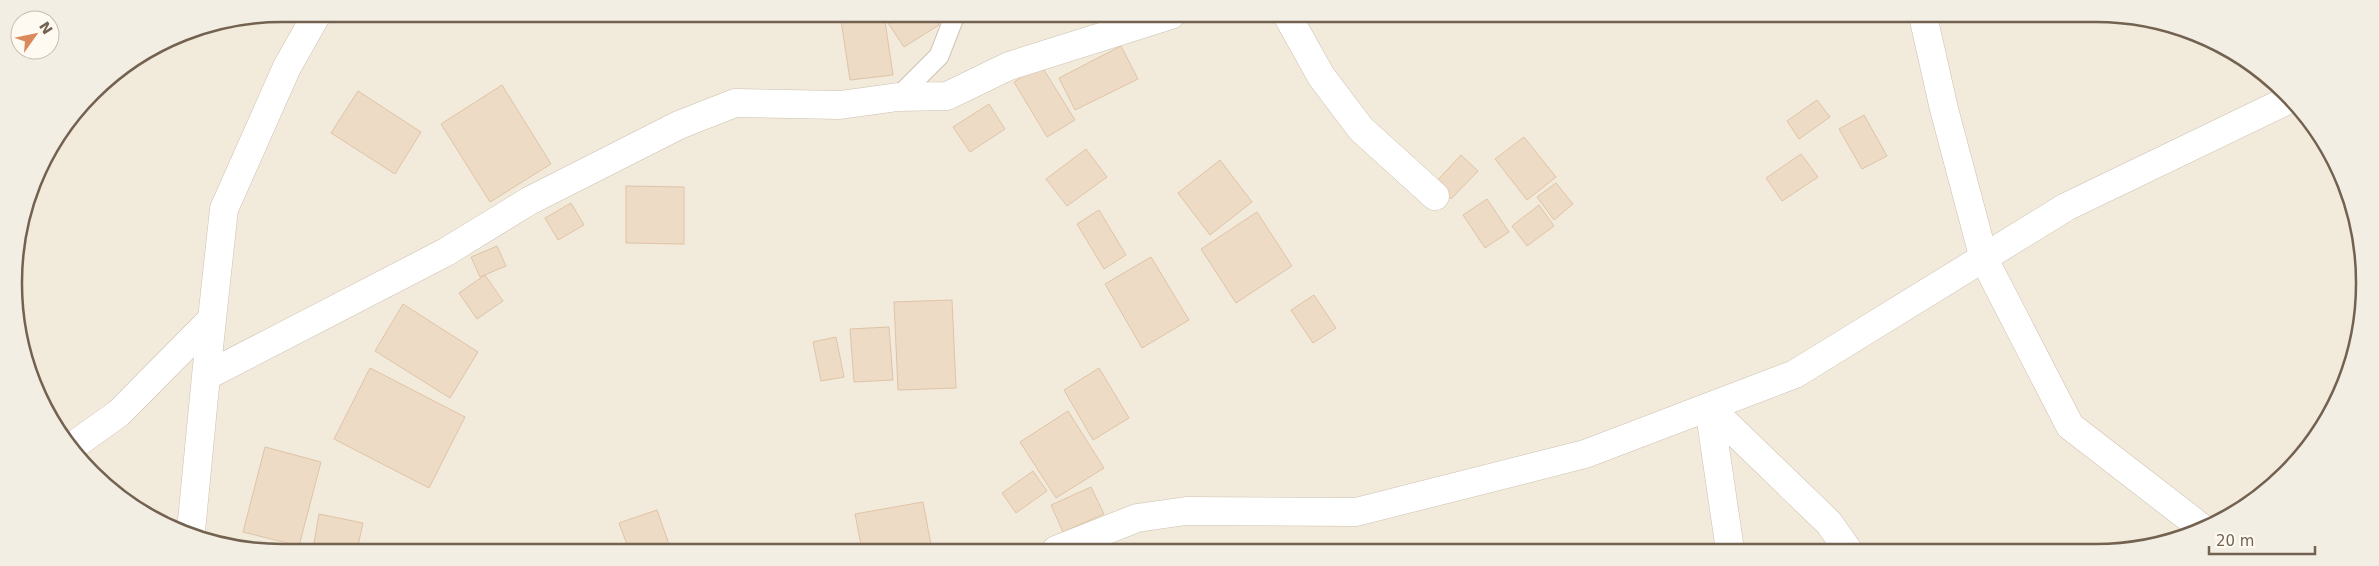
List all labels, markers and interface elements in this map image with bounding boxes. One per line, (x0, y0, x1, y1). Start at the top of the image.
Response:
north arrow (10, 10, 60, 60)
text: N (36, 19, 56, 37)
scale bar (2209, 524, 2315, 556)
text: 20 m (2216, 532, 2254, 550)

